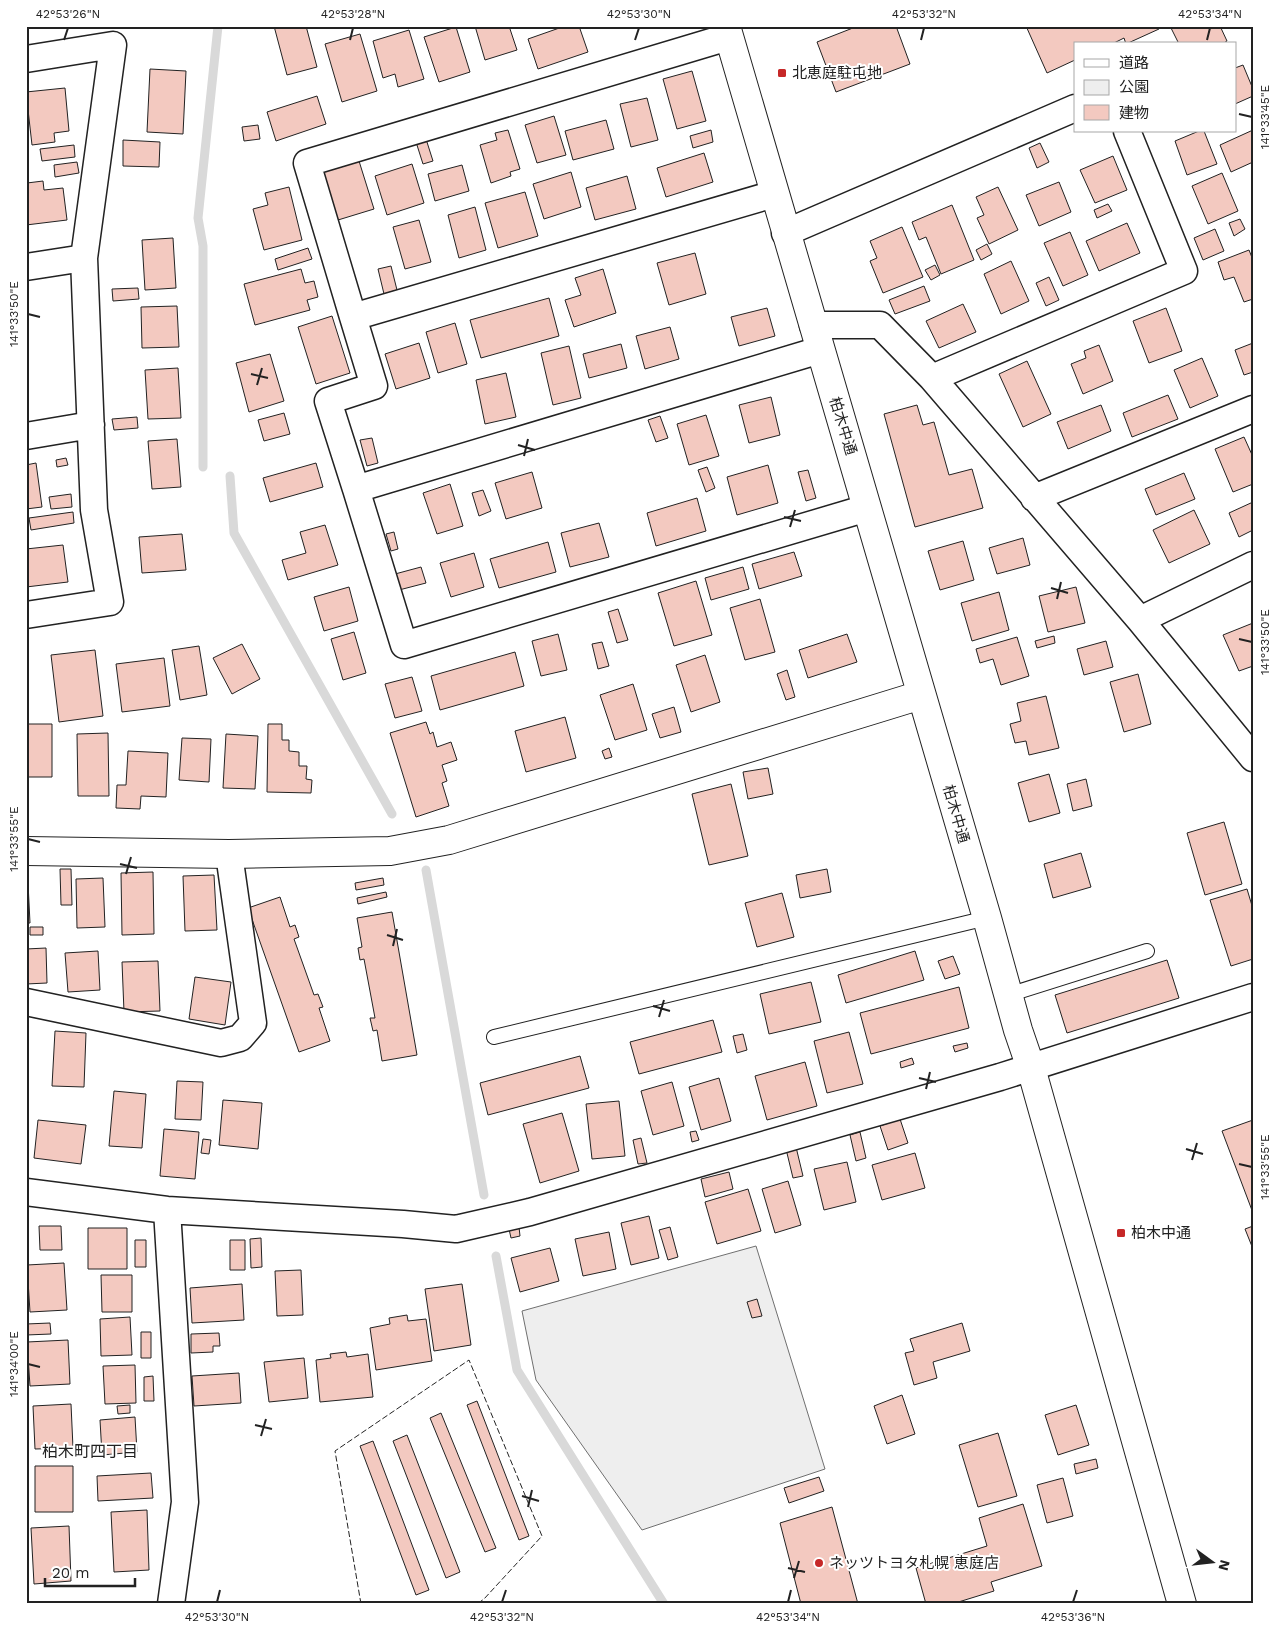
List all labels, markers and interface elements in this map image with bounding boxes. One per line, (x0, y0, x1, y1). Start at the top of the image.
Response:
text: 42°53'26"N (36, 7, 100, 21)
text: 42°53'28"N (321, 7, 385, 21)
text: 42°53'30"N (607, 7, 671, 21)
text: 42°53'32"N (892, 7, 956, 21)
text: 42°53'34"N (1178, 7, 1242, 21)
legend (1074, 42, 1236, 132)
text: 道路 (1119, 54, 1149, 72)
place label: 北恵庭駐屯地 (792, 64, 882, 82)
marker: 北恵庭駐屯地 (776, 67, 788, 79)
text: 公園 (1119, 78, 1149, 96)
text: 141°33'45"E (1258, 84, 1272, 149)
text: 建物 (1119, 104, 1149, 122)
text: 141°33'50"E (7, 281, 21, 347)
street label: 柏木中通 (826, 395, 860, 457)
text: 141°33'50"E (1258, 609, 1272, 675)
street label: 柏木中通 (939, 783, 973, 845)
text: 141°33'55"E (7, 806, 21, 872)
text: 141°33'55"E (1258, 1134, 1272, 1200)
place label: 柏木中通 (1131, 1224, 1191, 1242)
marker: 柏木中通 (1115, 1227, 1127, 1239)
text: 141°34'00"E (7, 1331, 21, 1397)
district label: 柏木町四丁目 (42, 1442, 138, 1461)
north arrow (1186, 1538, 1236, 1588)
place label: ネッツトヨタ札幌 恵庭店 (829, 1554, 999, 1572)
scale bar (45, 1555, 135, 1587)
marker: ネッツトヨタ札幌 恵庭店 (813, 1557, 825, 1569)
text: N (1215, 1558, 1234, 1572)
text: 20 m (52, 1564, 90, 1582)
text: 42°53'30"N (185, 1610, 249, 1624)
text: 42°53'32"N (470, 1610, 534, 1624)
text: 42°53'34"N (756, 1610, 820, 1624)
text: 42°53'36"N (1041, 1610, 1105, 1624)

